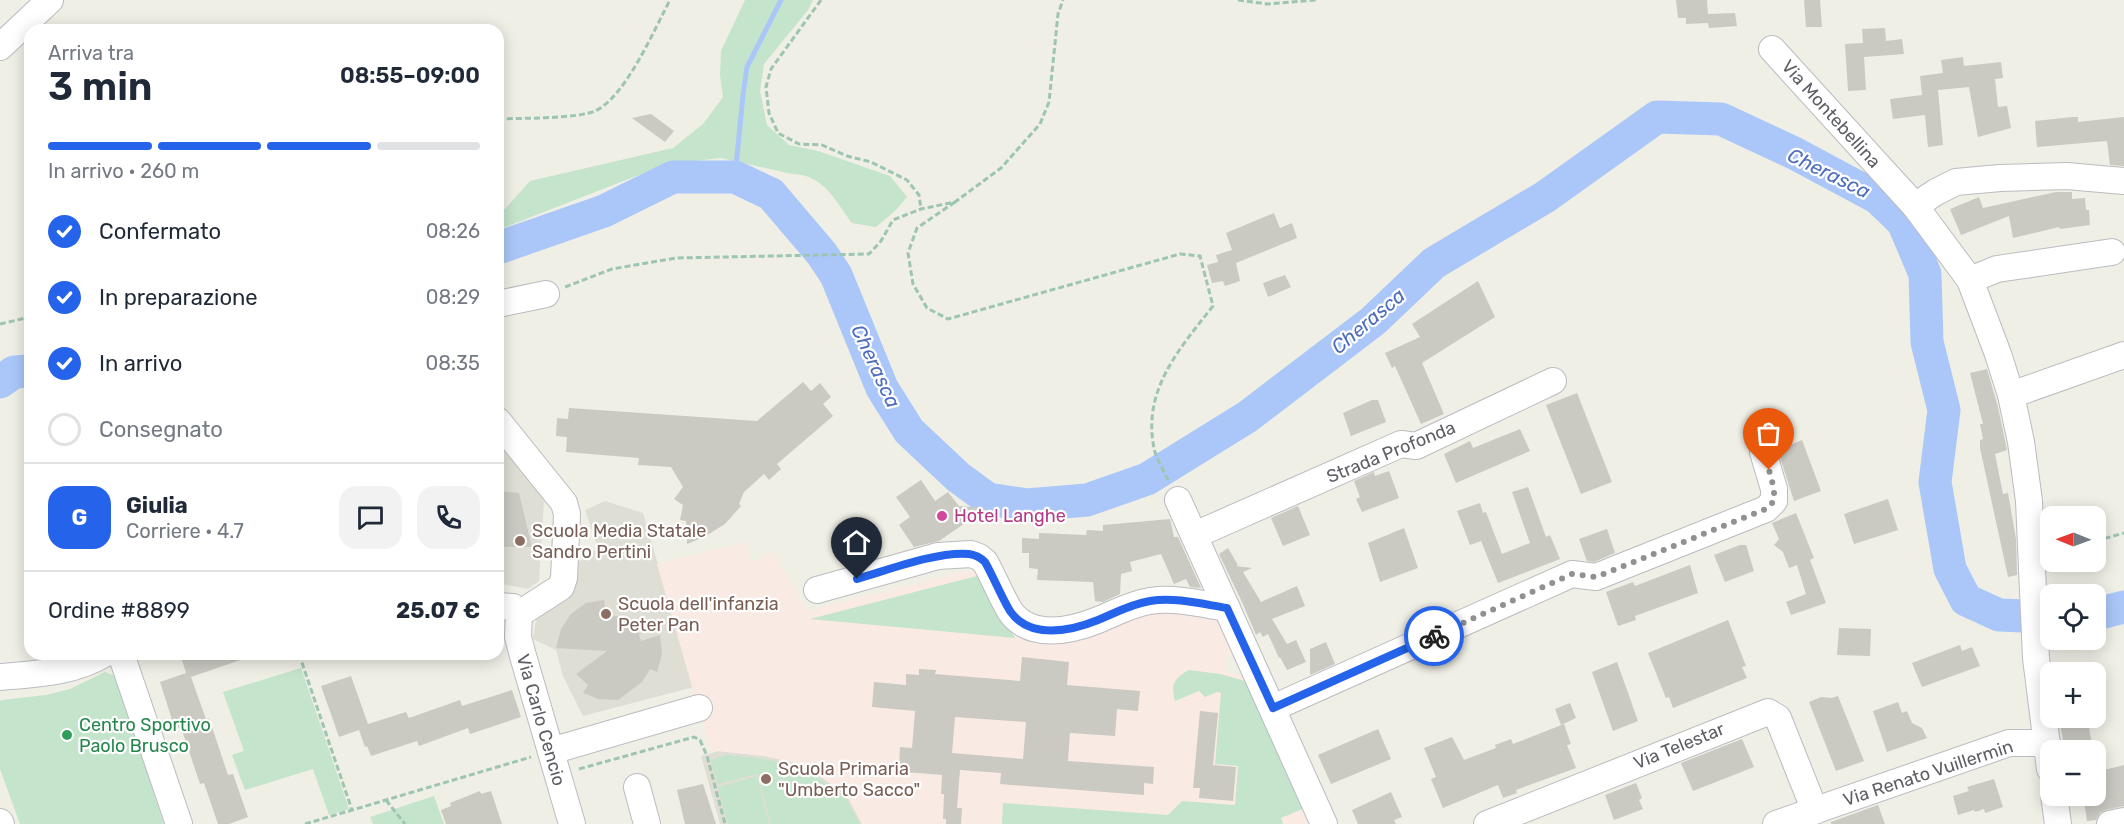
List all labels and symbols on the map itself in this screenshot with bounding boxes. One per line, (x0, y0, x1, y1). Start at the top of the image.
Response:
street label: Via Montebellina (1777, 55, 1885, 173)
water label: Cherasca (1784, 143, 1874, 203)
water label: Cherasca (1326, 283, 1410, 359)
water label: Cherasca (846, 321, 906, 412)
pin (1743, 408, 1794, 470)
street label: Strada Profonda (1323, 416, 1459, 488)
place label: Hotel Langhe (954, 505, 1066, 527)
north arrow (2040, 506, 2106, 572)
marker: Hotel Langhe (935, 509, 949, 523)
pin (831, 517, 882, 579)
place label: Scuola Media Statale Sandro Pertini (532, 520, 706, 563)
marker: Scuola Media Statale Sandro Pertini (513, 534, 527, 548)
place label: Scuola dell'infanzia Peter Pan (618, 593, 779, 636)
courier (1404, 606, 1464, 666)
marker: Scuola dell'infanzia Peter Pan (599, 607, 613, 621)
street label: Via Carlo Cencio (512, 652, 570, 788)
place label: Centro Sportivo Paolo Brusco (79, 714, 211, 757)
street label: Via Telestar (1630, 718, 1728, 774)
marker: Centro Sportivo Paolo Brusco (60, 728, 74, 742)
street label: Via Renato Vuillermin (1840, 735, 2016, 811)
place label: Scuola Primaria "Umberto Sacco" (778, 758, 920, 801)
marker: Scuola Primaria "Umberto Sacco" (759, 772, 773, 786)

